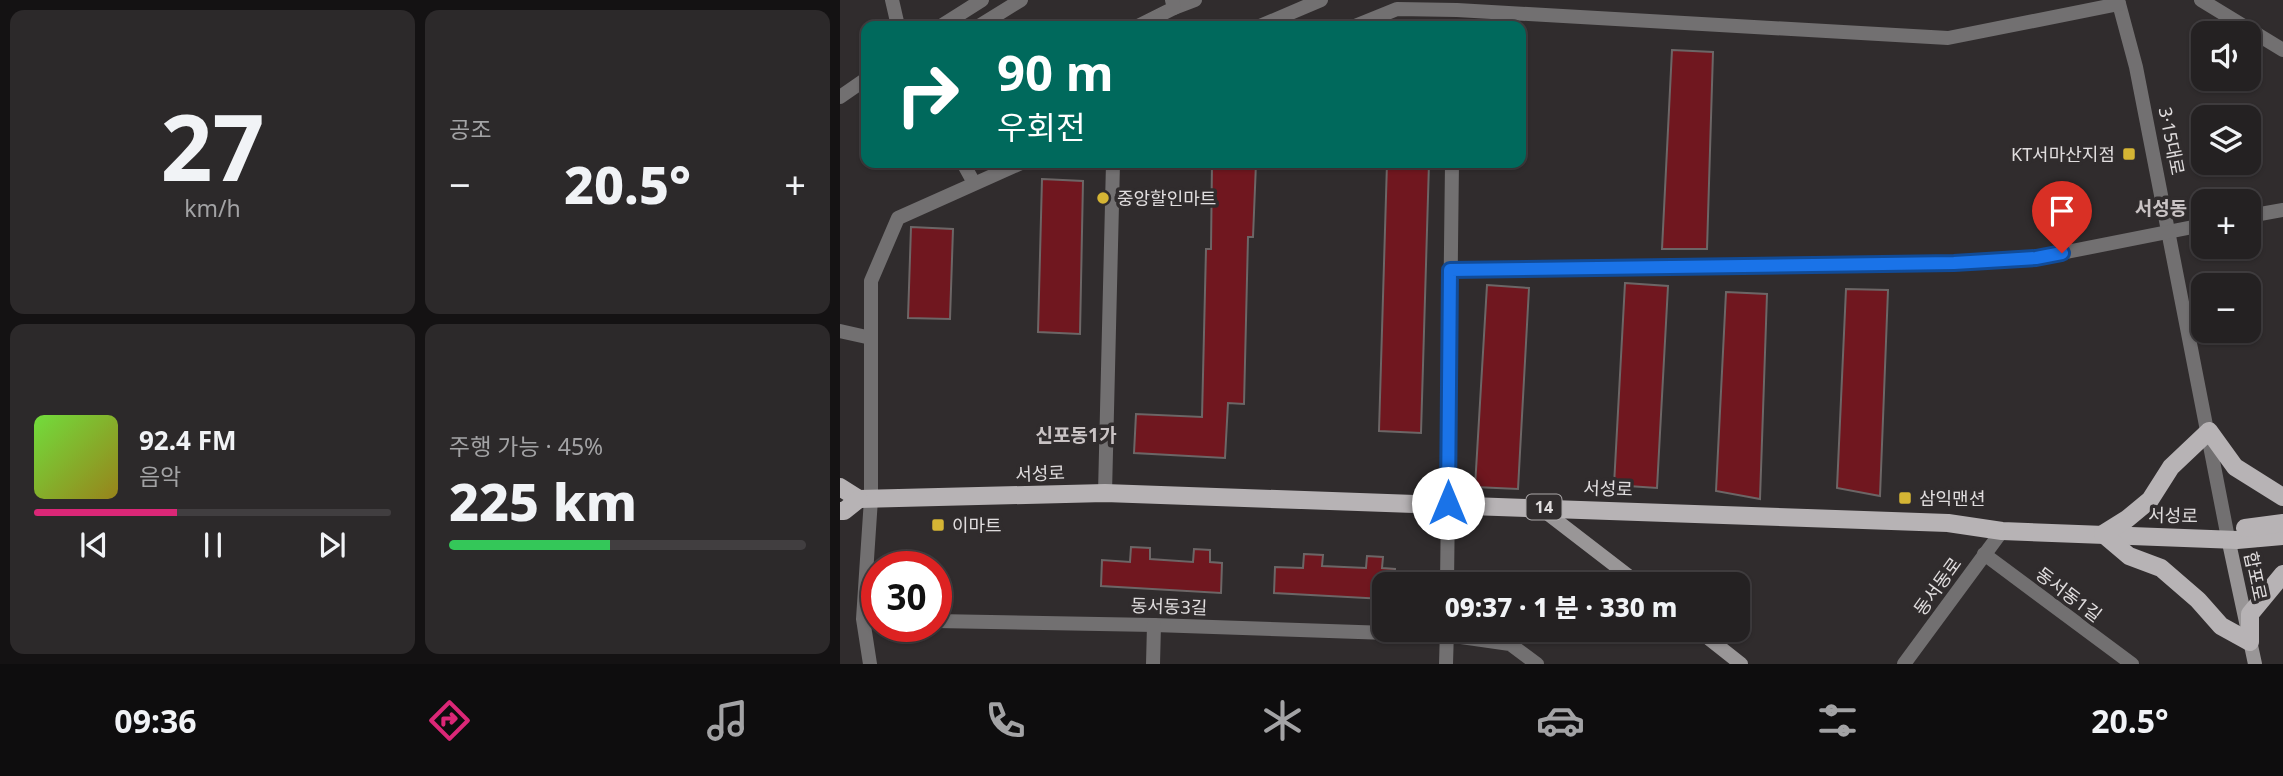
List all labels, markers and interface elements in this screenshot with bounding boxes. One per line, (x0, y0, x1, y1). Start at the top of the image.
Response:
map controls (2191, 21, 2261, 343)
button: sound (2191, 21, 2261, 91)
text: 90 m (997, 39, 1114, 105)
icon: right (882, 49, 973, 140)
text: 27 (160, 84, 265, 208)
text: 우회전 (997, 105, 1085, 148)
street label: 3·15대로 (2154, 105, 2190, 177)
button: layers (2191, 105, 2261, 175)
text: 공조 (449, 113, 491, 145)
place label: KT서마산지점 (2011, 142, 2115, 166)
marker: KT서마산지점 (2121, 146, 2137, 162)
text: 20.5° (564, 148, 691, 219)
text: − (449, 158, 471, 210)
text: + (784, 158, 806, 210)
pin (2032, 181, 2092, 253)
place label: 중앙할인마트 (1117, 186, 1216, 210)
button: + (2191, 189, 2261, 259)
marker: 중앙할인마트 (1095, 190, 1111, 206)
text: km/h (184, 192, 241, 224)
icon: arrive (2043, 192, 2081, 230)
district label: 서성동 (2135, 195, 2187, 221)
button: − (2191, 273, 2261, 343)
text: 92.4 FM (139, 422, 236, 458)
district label: 신포동1가 (1036, 422, 1117, 448)
text: 주행 가능 · 45% (449, 430, 603, 462)
text: 음악 (139, 460, 181, 492)
street label: 서성로 (1015, 460, 1065, 486)
text: 225 km (449, 465, 637, 536)
position arrow (1411, 466, 1485, 540)
street label: 서성로 (1583, 475, 1633, 501)
place label: 삼익맨션 (1919, 486, 1985, 510)
marker: 삼익맨션 (1897, 490, 1913, 506)
road number: 14 (1526, 494, 1562, 520)
street label: 서성로 (2148, 503, 2198, 527)
place label: 이마트 (952, 513, 1002, 537)
marker: 이마트 (930, 517, 946, 533)
icon: previous (75, 526, 113, 564)
icon: pause (194, 526, 232, 564)
icon: next (313, 526, 351, 564)
street label: 합포로 (2239, 549, 2273, 603)
speed limit sign: 30 (861, 551, 952, 642)
street label: 동서동로 (1908, 552, 1966, 620)
street label: 동서동1길 (2031, 561, 2107, 627)
text: 09:37 · 1 분 · 330 m (1445, 589, 1677, 625)
street label: 동서동3길 (1130, 593, 1208, 619)
icon: directions (425, 696, 474, 745)
icon: music (703, 696, 752, 745)
icon: phone (981, 696, 1030, 745)
icon: climate (1258, 696, 1307, 745)
icon: car (1536, 696, 1585, 745)
icon: filters (1813, 696, 1862, 745)
text: 09:36 (114, 699, 197, 742)
text: 20.5° (2091, 699, 2169, 742)

